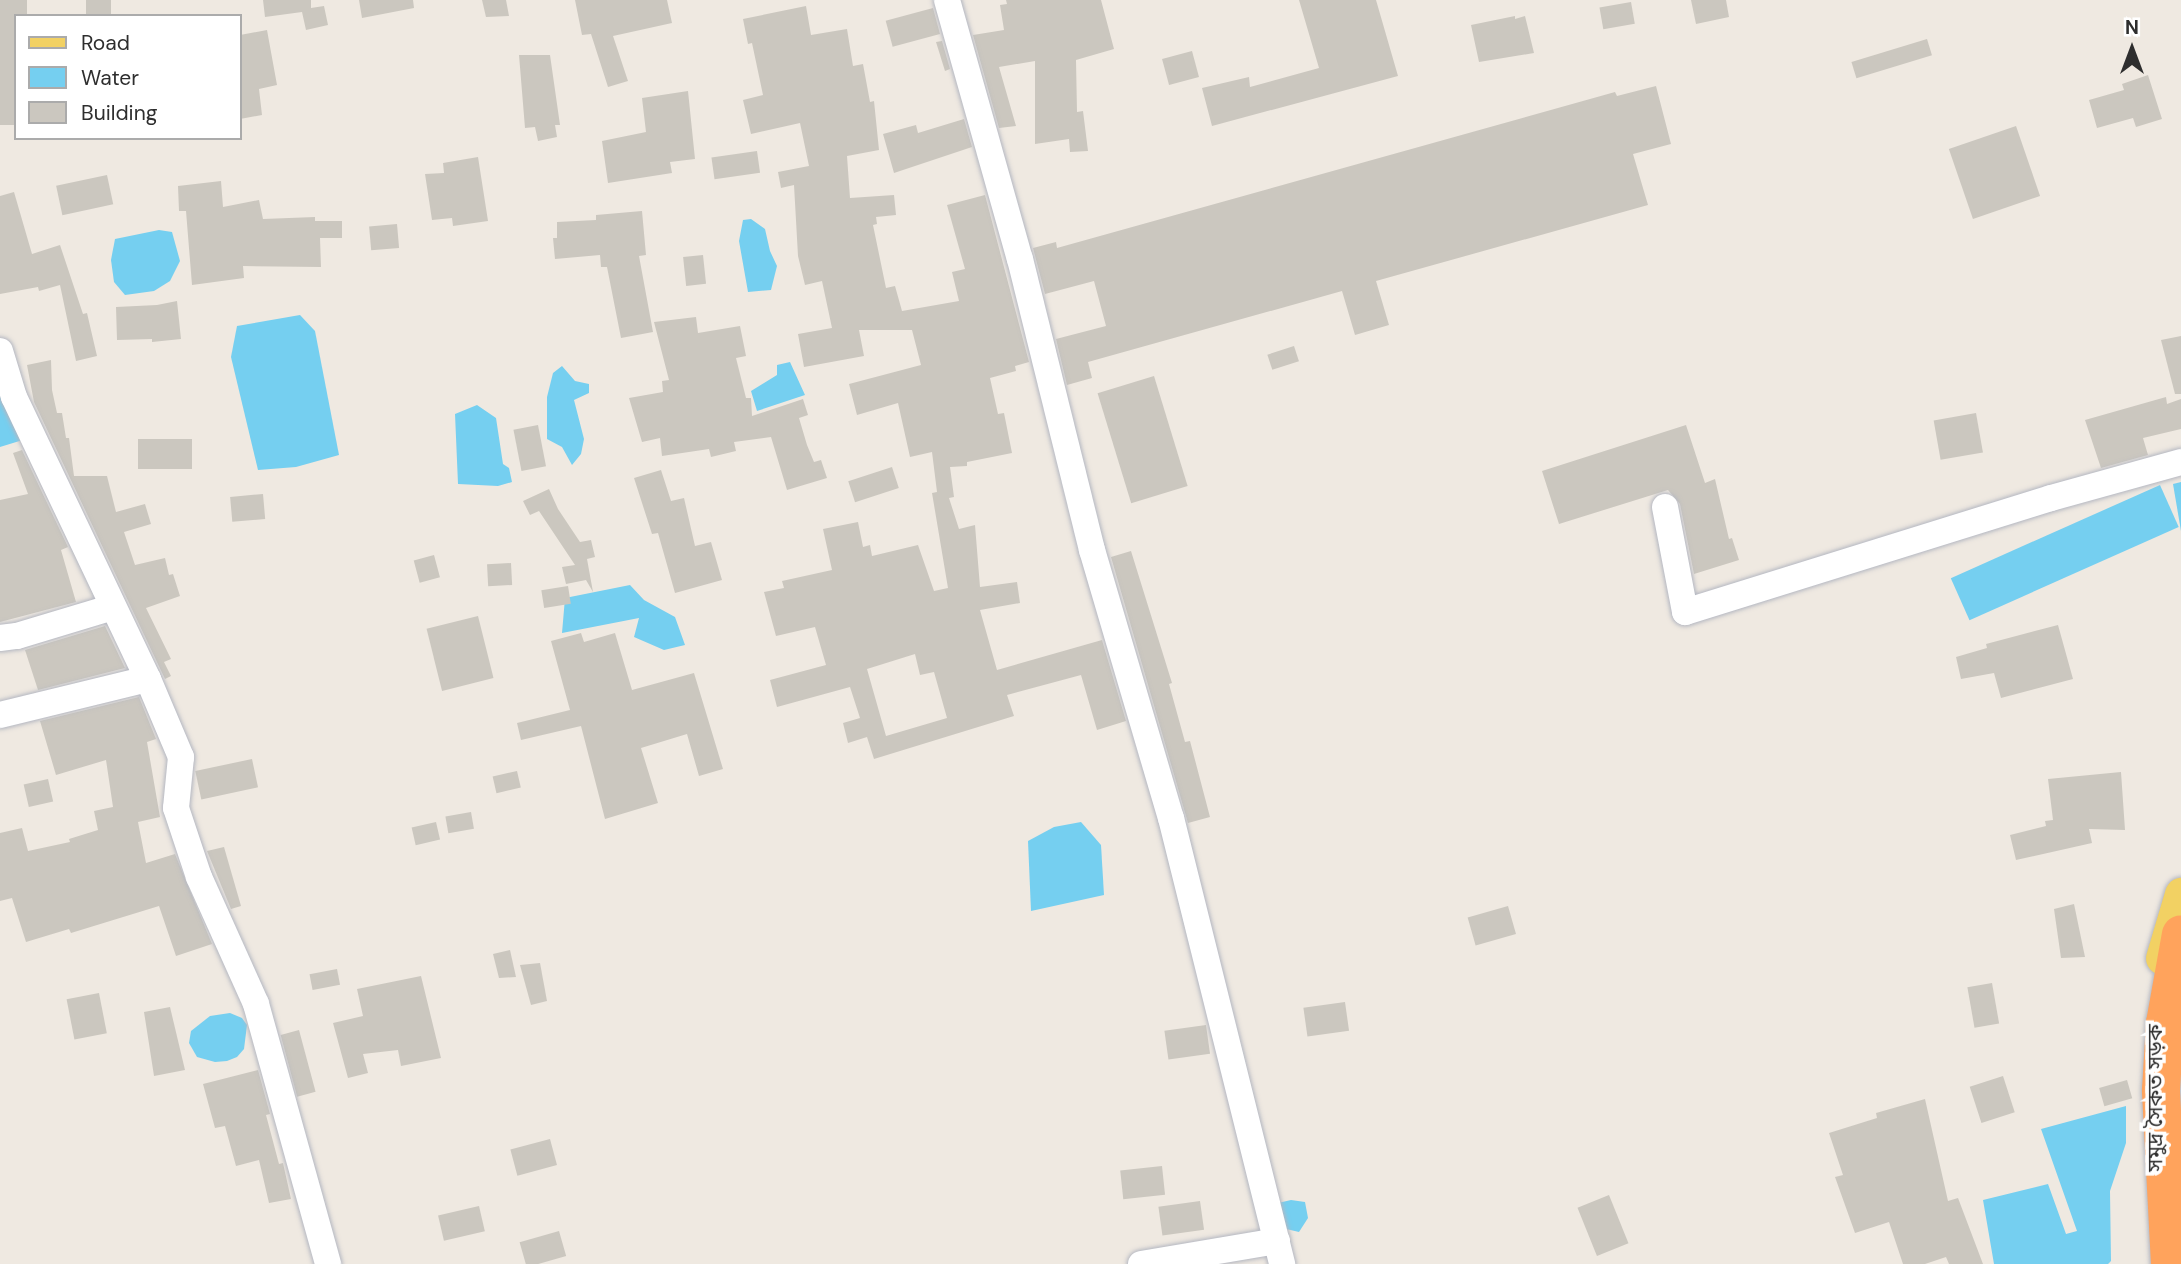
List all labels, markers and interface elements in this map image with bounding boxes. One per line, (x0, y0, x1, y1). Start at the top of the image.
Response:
legend (14, 14, 242, 140)
north arrow (2097, 14, 2167, 84)
text: N (2125, 15, 2139, 40)
text: Road (81, 29, 130, 57)
text: Water (81, 64, 139, 92)
text: Building (81, 99, 157, 127)
street label: সমুদ্র সৈকত সড়ক (2142, 1024, 2168, 1172)

